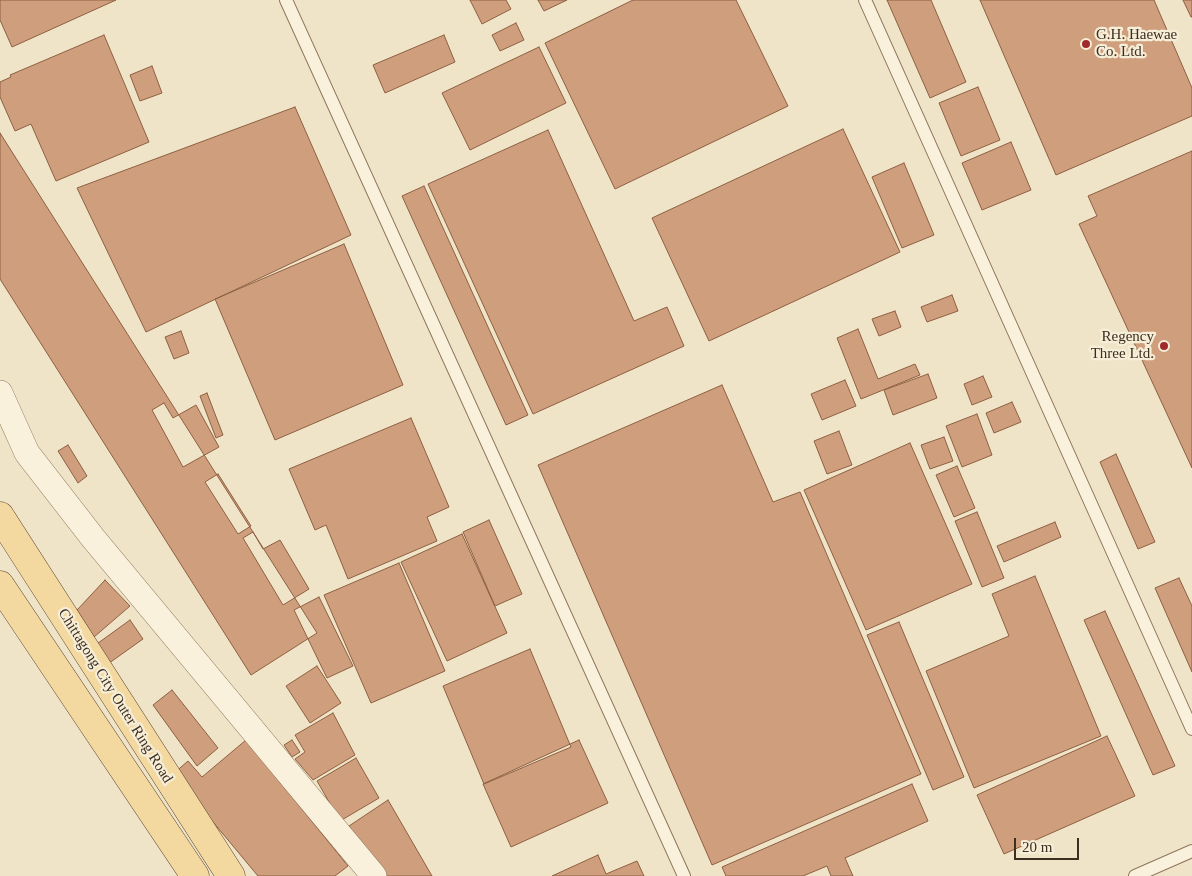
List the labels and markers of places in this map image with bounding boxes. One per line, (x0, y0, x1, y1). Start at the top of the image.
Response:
place label: G.H. Haewae Co. Ltd. (1096, 26, 1177, 61)
marker: G.H. Haewae Co. Ltd. (1080, 38, 1092, 50)
place label: Regency Three Ltd. (1091, 328, 1154, 363)
marker: Regency Three Ltd. (1158, 340, 1170, 352)

